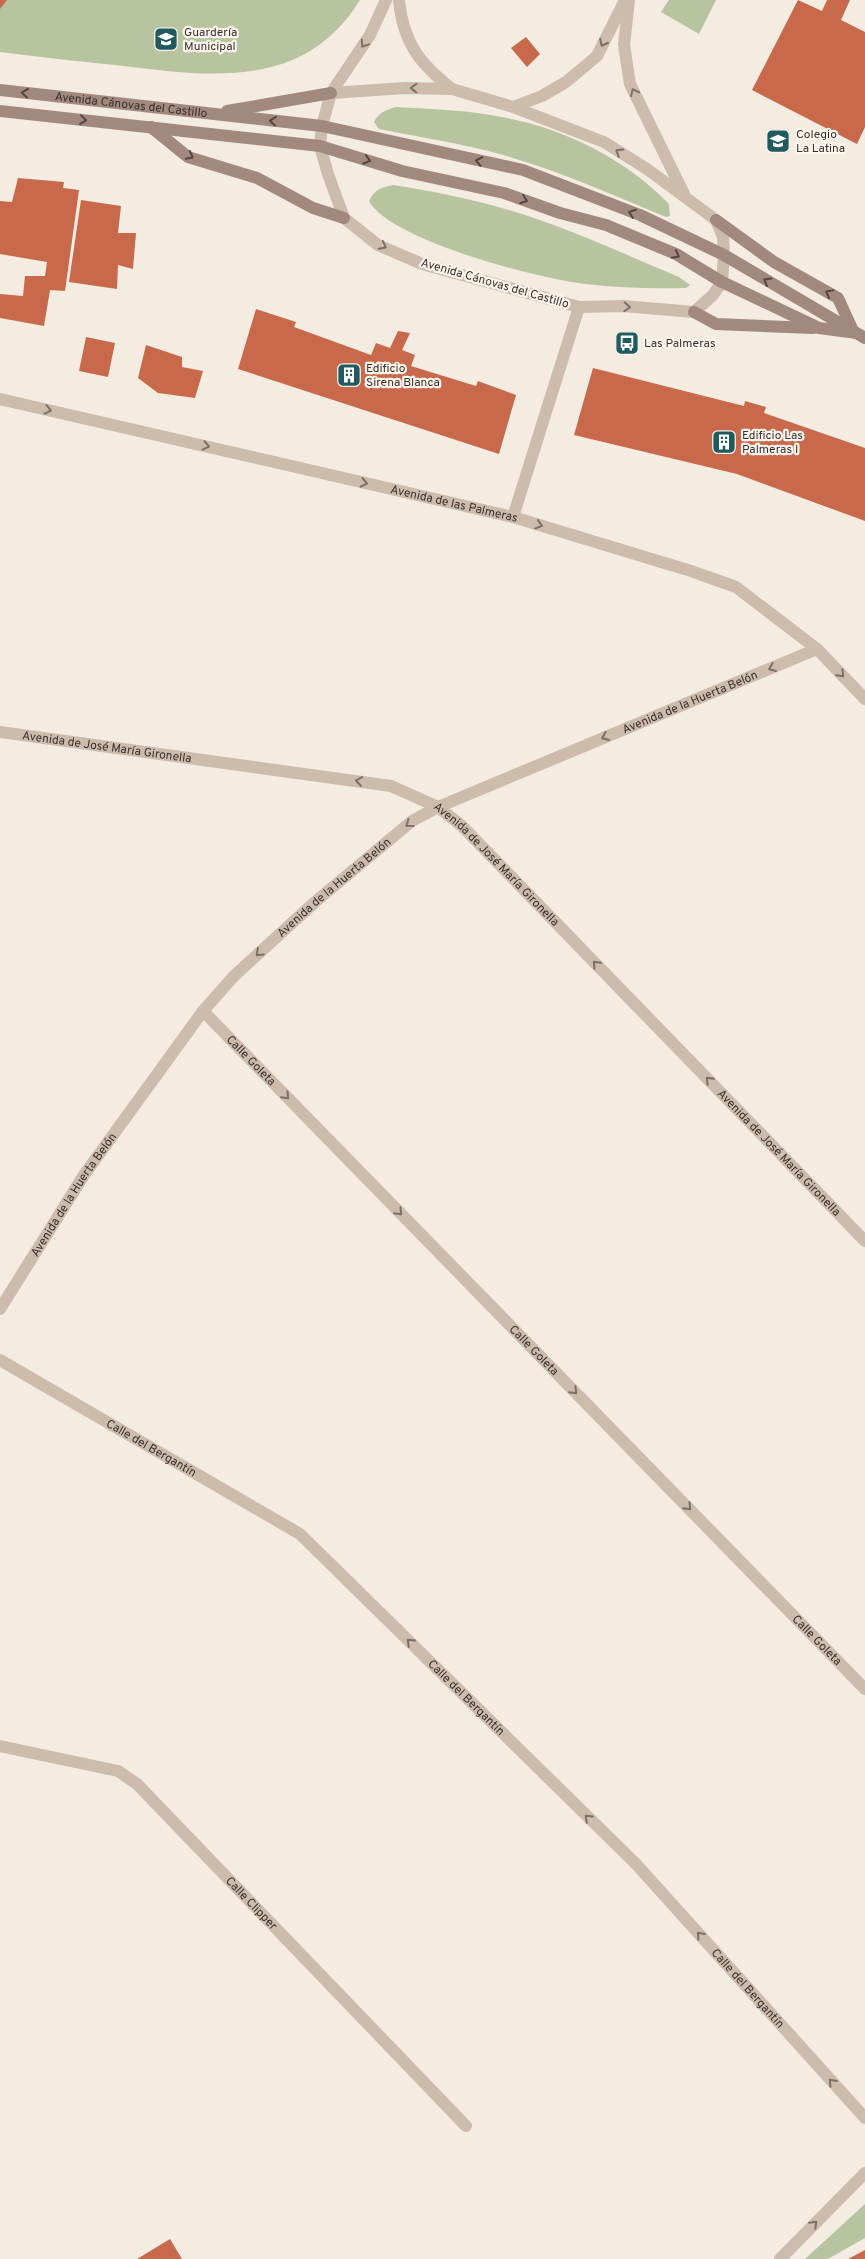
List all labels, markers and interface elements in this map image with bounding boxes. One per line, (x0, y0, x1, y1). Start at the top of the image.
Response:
place label: Guardería Municipal (184, 25, 237, 55)
school or university icon: Guardería Municipal (153, 26, 179, 52)
one-way arrow (361, 38, 370, 47)
one-way arrow (599, 38, 609, 47)
one-way arrow (410, 83, 418, 93)
one-way arrow (21, 88, 29, 99)
one-way arrow (629, 88, 640, 97)
street label: Avenida Cánovas del Castillo (54, 89, 209, 122)
one-way arrow (80, 114, 88, 125)
one-way arrow (269, 116, 277, 127)
place label: Colegio La Latina (796, 127, 845, 157)
school or university icon: Colegio La Latina (765, 128, 791, 154)
one-way arrow (616, 148, 625, 158)
one-way arrow (184, 150, 193, 160)
one-way arrow (362, 155, 370, 165)
one-way arrow (474, 156, 483, 166)
one-way arrow (519, 194, 528, 204)
one-way arrow (629, 208, 637, 218)
one-way arrow (378, 240, 387, 250)
one-way arrow (671, 249, 680, 259)
street label: Avenida Cánovas del Castillo (419, 255, 571, 313)
one-way arrow (763, 277, 772, 287)
one-way arrow (825, 289, 834, 299)
one-way arrow (624, 301, 632, 312)
bus stop icon: Las Palmeras (614, 330, 640, 356)
place label: Las Palmeras (644, 336, 716, 352)
place label: Edificio Sirena Blanca (366, 361, 440, 391)
building icon: Edificio Sirena Blanca (336, 362, 362, 388)
one-way arrow (43, 404, 52, 415)
place label: Edificio Las Palmeras I (742, 428, 803, 458)
building icon: Edificio Las Palmeras I (711, 429, 737, 455)
one-way arrow (201, 440, 210, 451)
one-way arrow (360, 477, 369, 488)
street label: Avenida de las Palmeras (389, 482, 519, 527)
one-way arrow (535, 519, 543, 529)
one-way arrow (768, 662, 776, 672)
street label: Avenida de la Huerta Belón (620, 668, 760, 738)
one-way arrow (835, 668, 844, 677)
street label: Avenida de José María Gironella (21, 728, 193, 767)
one-way arrow (601, 731, 610, 741)
one-way arrow (355, 776, 363, 787)
street label: Avenida de José María Gironella (430, 799, 562, 930)
one-way arrow (405, 818, 415, 827)
street label: Avenida de la Huerta Belón (274, 835, 395, 942)
one-way arrow (256, 947, 265, 956)
one-way arrow (593, 960, 602, 969)
street label: Calle Goleta (222, 1032, 279, 1090)
one-way arrow (706, 1077, 715, 1086)
street label: Avenida de José María Gironella (713, 1086, 844, 1220)
one-way arrow (280, 1090, 289, 1099)
street label: Avenida de la Huerta Belón (28, 1130, 121, 1260)
one-way arrow (394, 1206, 403, 1215)
street label: Calle Goleta (505, 1322, 562, 1380)
one-way arrow (568, 1385, 577, 1394)
street label: Calle del Bergantín (103, 1416, 199, 1481)
one-way arrow (682, 1501, 691, 1510)
street label: Calle Goleta (788, 1612, 845, 1669)
one-way arrow (407, 1639, 416, 1648)
street label: Calle del Bergantín (424, 1657, 508, 1740)
one-way arrow (585, 1814, 594, 1823)
street label: Calle Clipper (221, 1874, 281, 1934)
one-way arrow (697, 1932, 706, 1941)
street label: Calle del Bergantín (707, 1946, 787, 2032)
one-way arrow (829, 2079, 838, 2088)
one-way arrow (808, 2221, 817, 2230)

